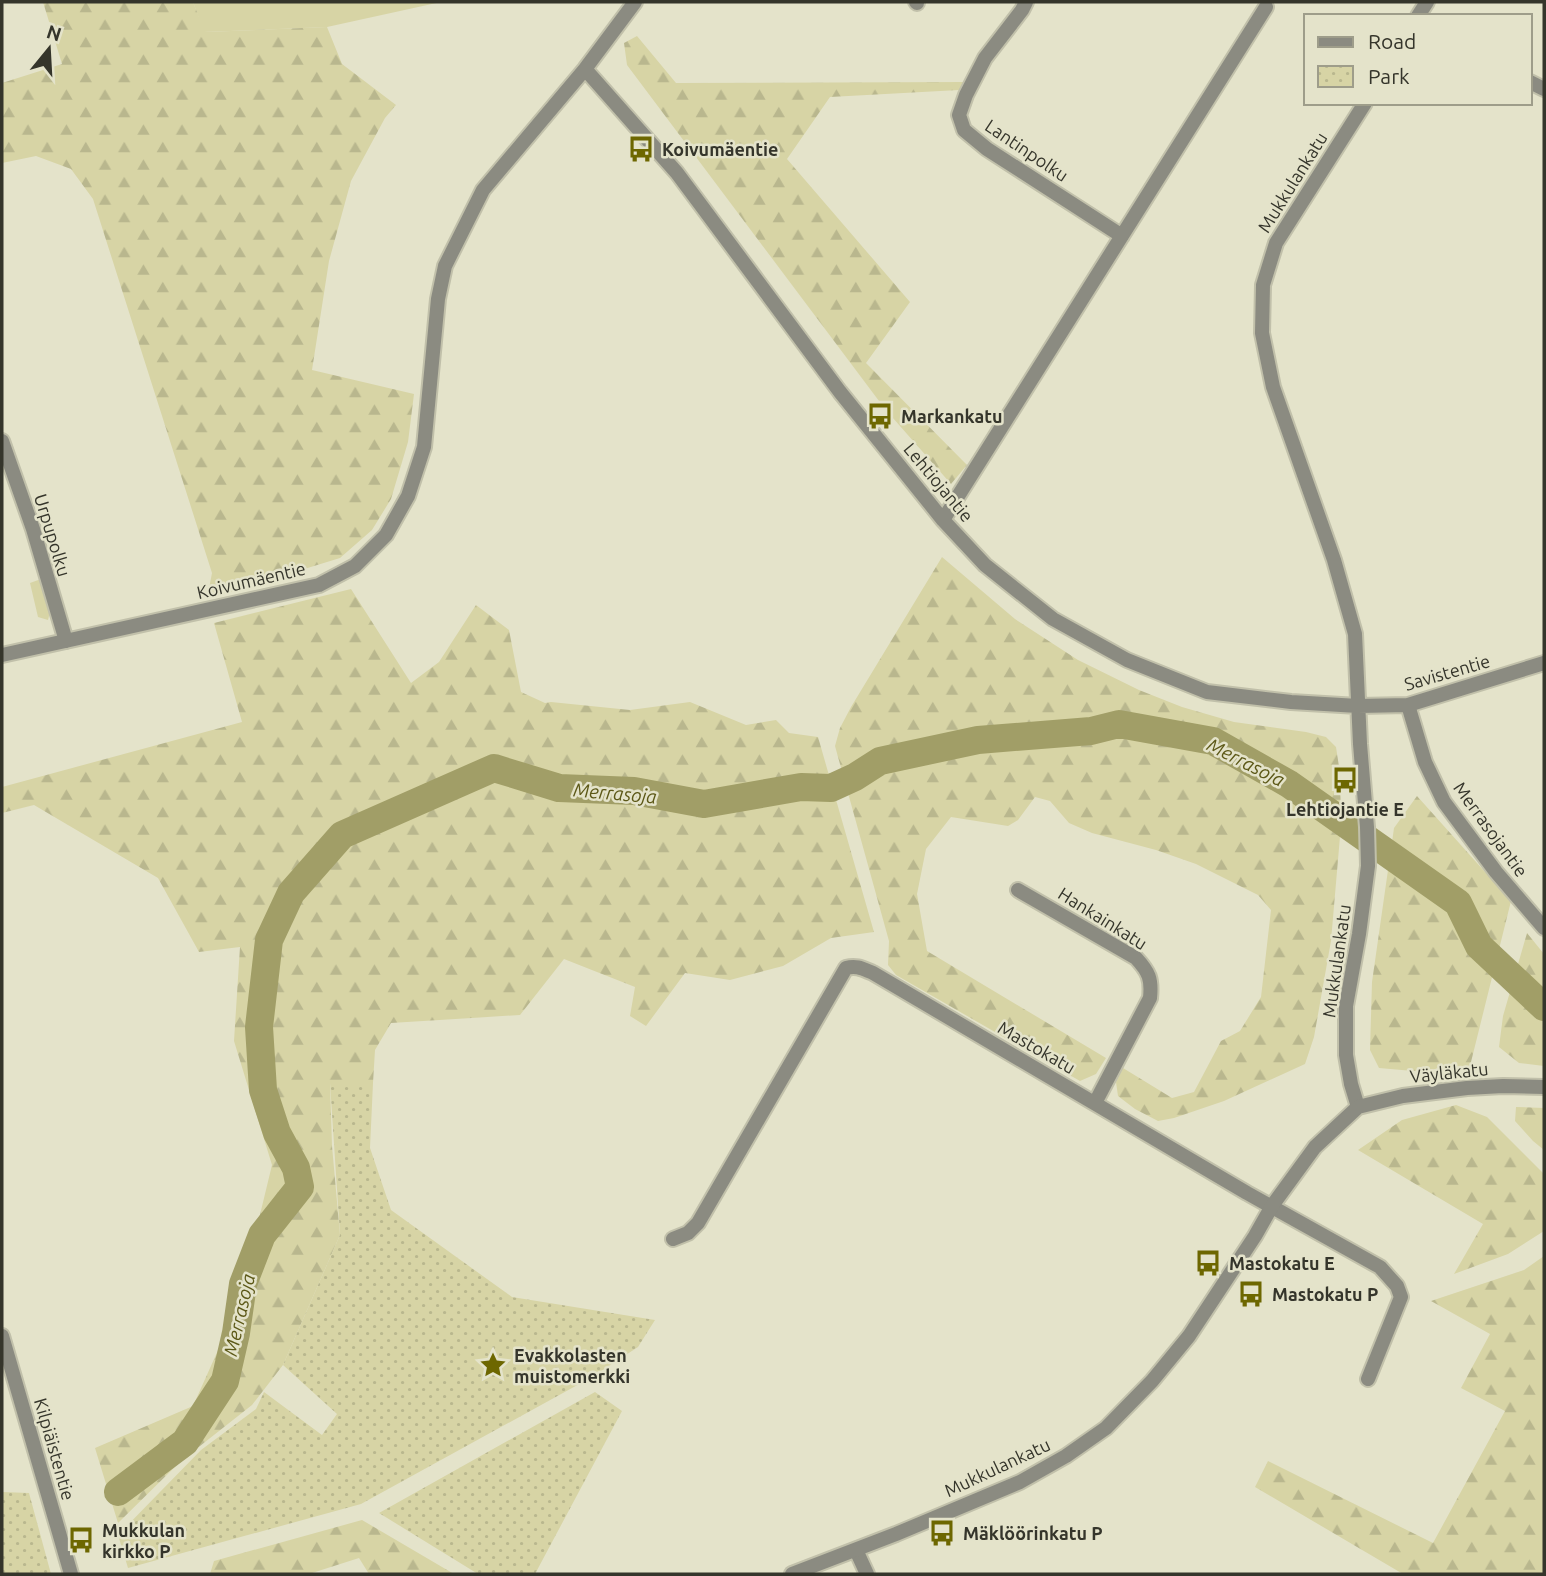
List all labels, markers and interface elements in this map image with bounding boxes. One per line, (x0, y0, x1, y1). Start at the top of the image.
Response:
north arrow (14, 14, 84, 84)
legend (1304, 14, 1532, 105)
text: N (44, 20, 64, 45)
text: Road (1368, 29, 1416, 53)
text: Park (1368, 64, 1410, 88)
street label: Lantinpolku (982, 115, 1072, 185)
street label: Mukkulankatu (1253, 128, 1331, 236)
bus stop icon: Koivumäentie (626, 134, 656, 164)
place label: Koivumäentie (662, 139, 778, 159)
bus stop icon: Markankatu (865, 401, 895, 431)
place label: Markankatu (901, 406, 1002, 426)
street label: Lehtiojantie (900, 439, 978, 525)
street label: Urpupolku (31, 491, 75, 579)
street label: Koivumäentie (195, 558, 307, 602)
street label: Savistentie (1402, 650, 1492, 694)
water label: Merrasoja (1204, 733, 1288, 791)
bus stop icon: Lehtiojantie E (1330, 765, 1360, 795)
water label: Merrasoja (572, 778, 658, 808)
street label: Merrasojantie (1450, 778, 1532, 880)
place label: Lehtiojantie E (1286, 799, 1404, 819)
street label: Hankainkatu (1055, 883, 1151, 953)
street label: Mukkulankatu (1318, 903, 1354, 1019)
street label: Mastokatu (995, 1017, 1079, 1077)
street label: Väyläkatu (1409, 1058, 1489, 1086)
bus stop icon: Mastokatu E (1193, 1248, 1223, 1278)
place label: Mastokatu E (1229, 1253, 1335, 1273)
water label: Merrasoja (219, 1272, 259, 1358)
bus stop icon: Mastokatu P (1236, 1279, 1266, 1309)
place label: Mastokatu P (1272, 1284, 1378, 1304)
place label: Evakkolasten muistomerkki (514, 1345, 630, 1386)
place icon: Evakkolasten muistomerkki (478, 1350, 508, 1380)
street label: Kilpiäistentie (31, 1396, 79, 1502)
street label: Mukkulankatu (941, 1434, 1053, 1500)
bus stop icon: Mäklöörinkatu P (927, 1518, 957, 1548)
place label: Mukkulan kirkko P (102, 1520, 185, 1561)
place label: Mäklöörinkatu P (963, 1523, 1103, 1543)
bus stop icon: Mukkulan kirkko P (66, 1525, 96, 1555)

